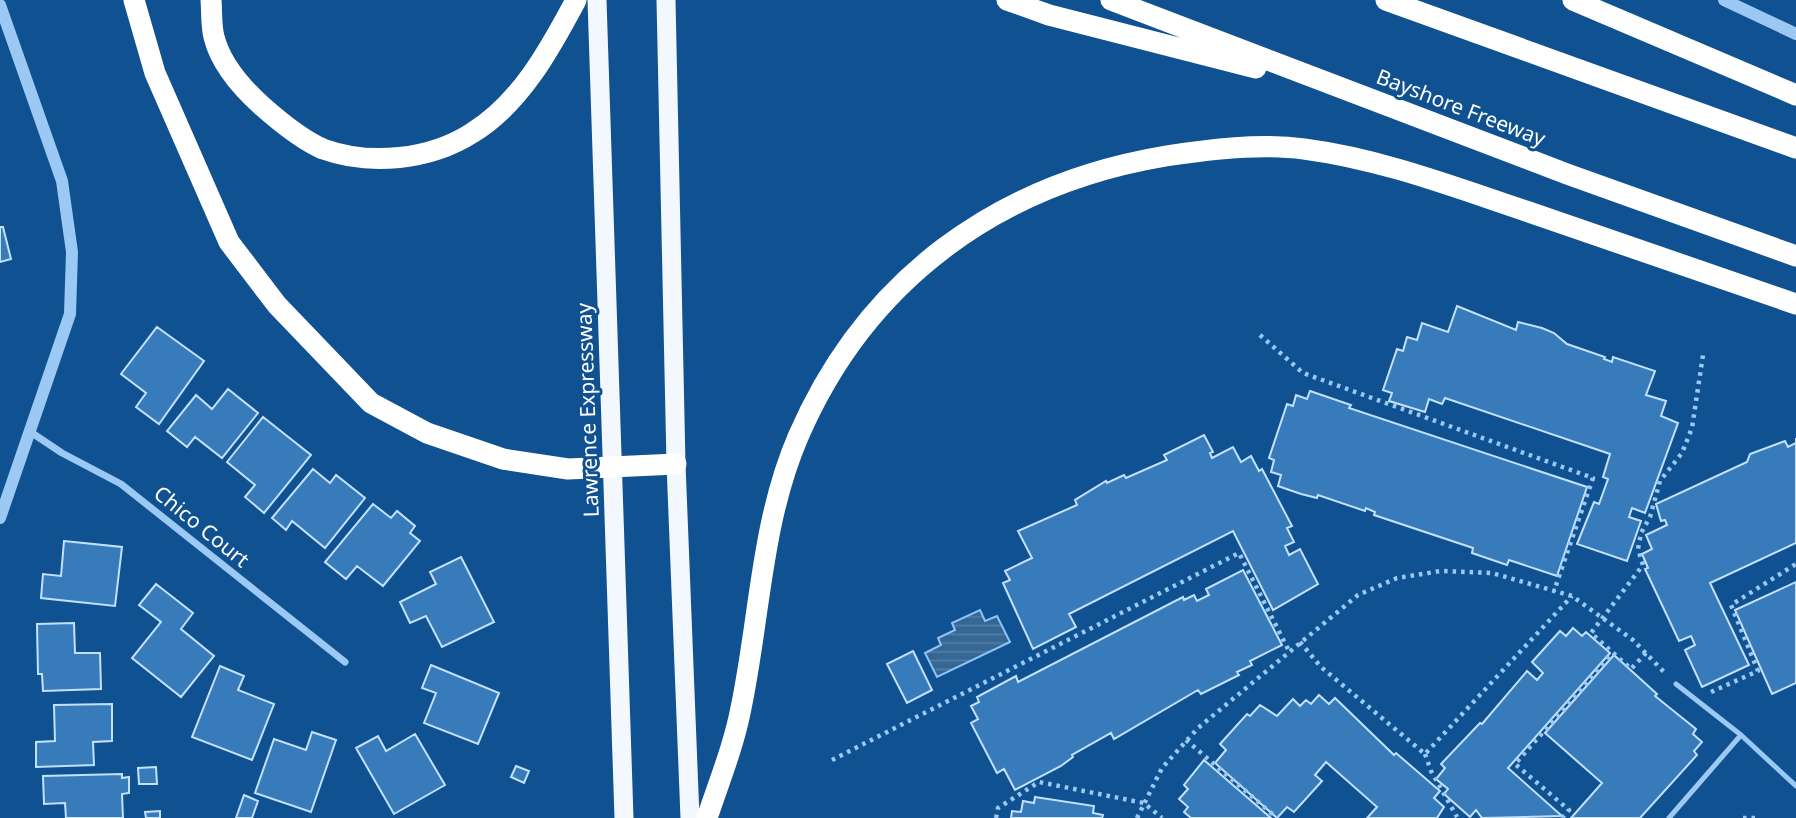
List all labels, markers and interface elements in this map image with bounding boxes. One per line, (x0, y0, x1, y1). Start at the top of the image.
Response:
street label: Bayshore Freeway (1372, 62, 1550, 152)
street label: Lawrence Expressway (569, 302, 605, 518)
street label: Chico Court (148, 479, 256, 573)

